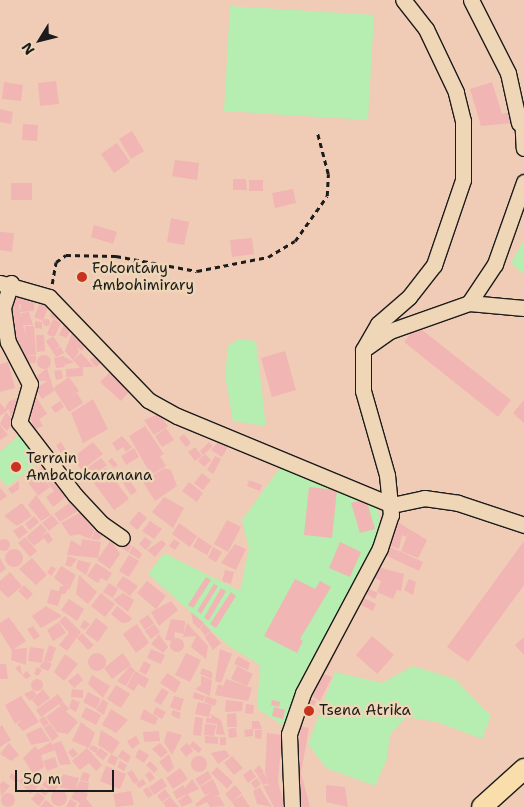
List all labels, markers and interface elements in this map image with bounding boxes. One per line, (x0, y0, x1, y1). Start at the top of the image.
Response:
north arrow (15, 15, 65, 65)
text: N (17, 39, 38, 59)
place label: Fokontany Ambohimirary (92, 259, 194, 294)
marker: Fokontany Ambohimirary (76, 271, 88, 283)
place label: Terrain Ambatokaranana (26, 449, 152, 484)
marker: Terrain Ambatokaranana (10, 461, 22, 473)
place label: Tsena Atrika (319, 702, 411, 720)
marker: Tsena Atrika (303, 705, 315, 717)
scale bar (18, 760, 116, 792)
text: 50 m (23, 769, 61, 789)

